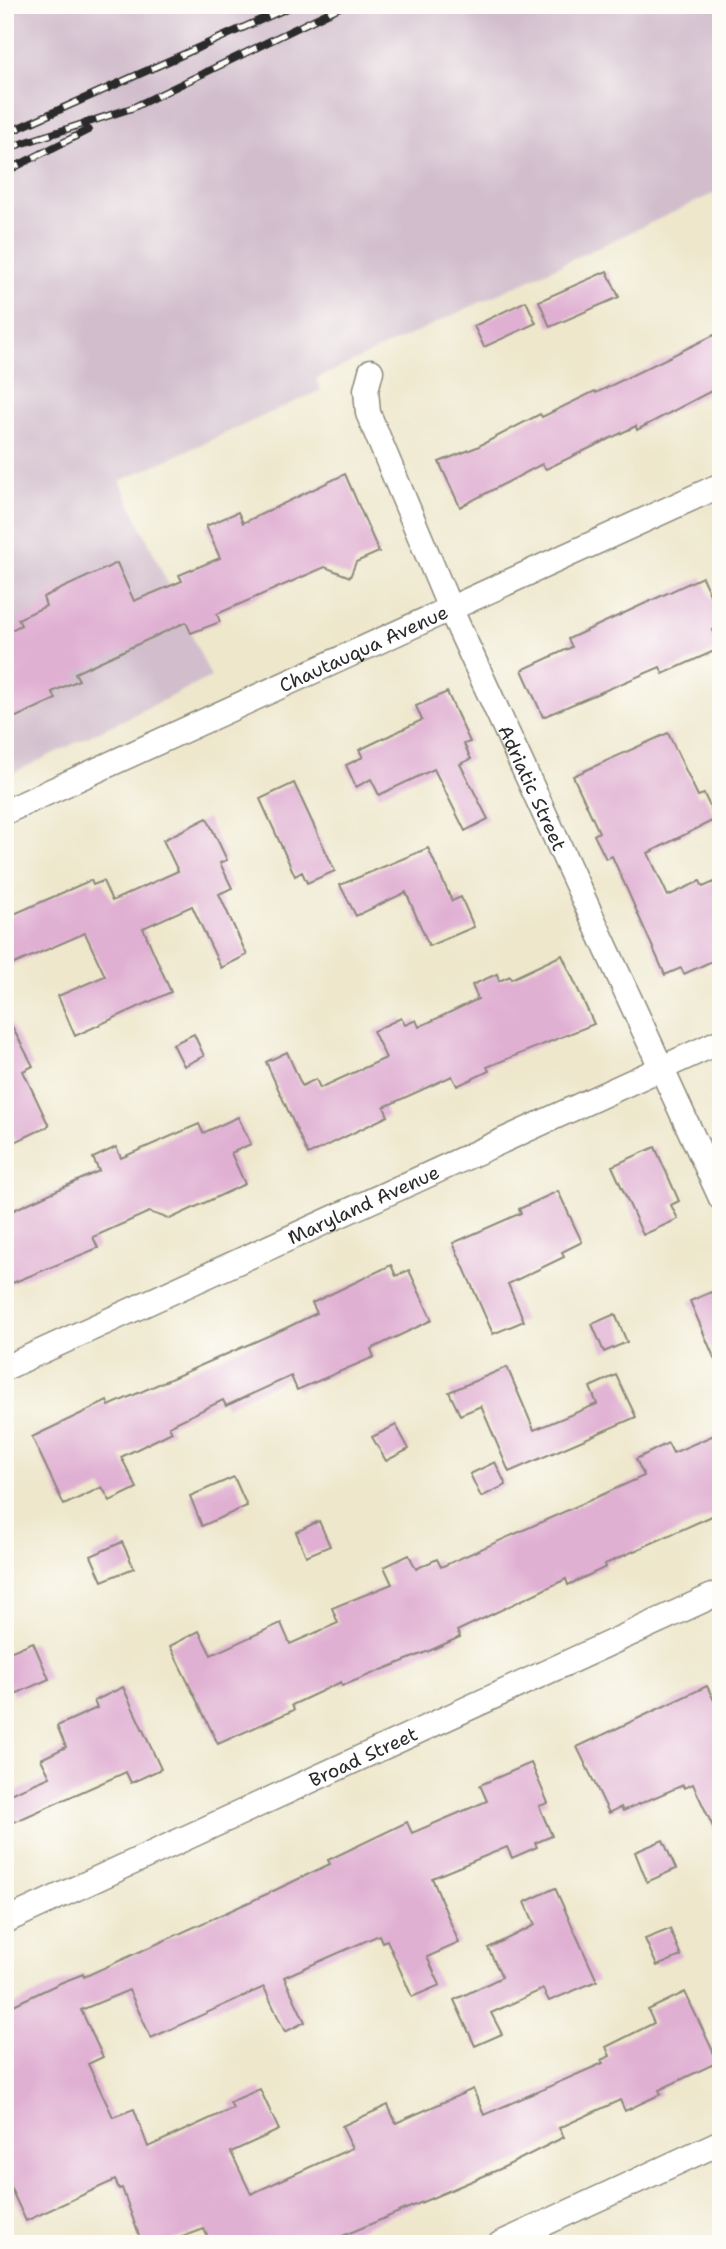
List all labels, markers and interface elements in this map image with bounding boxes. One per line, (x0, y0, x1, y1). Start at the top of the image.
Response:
street label: Chautauqua Avenue (275, 599, 452, 698)
street label: Adriatic Street (492, 721, 572, 855)
street label: Maryland Avenue (284, 1159, 443, 1250)
street label: Broad Street (305, 1721, 421, 1793)

